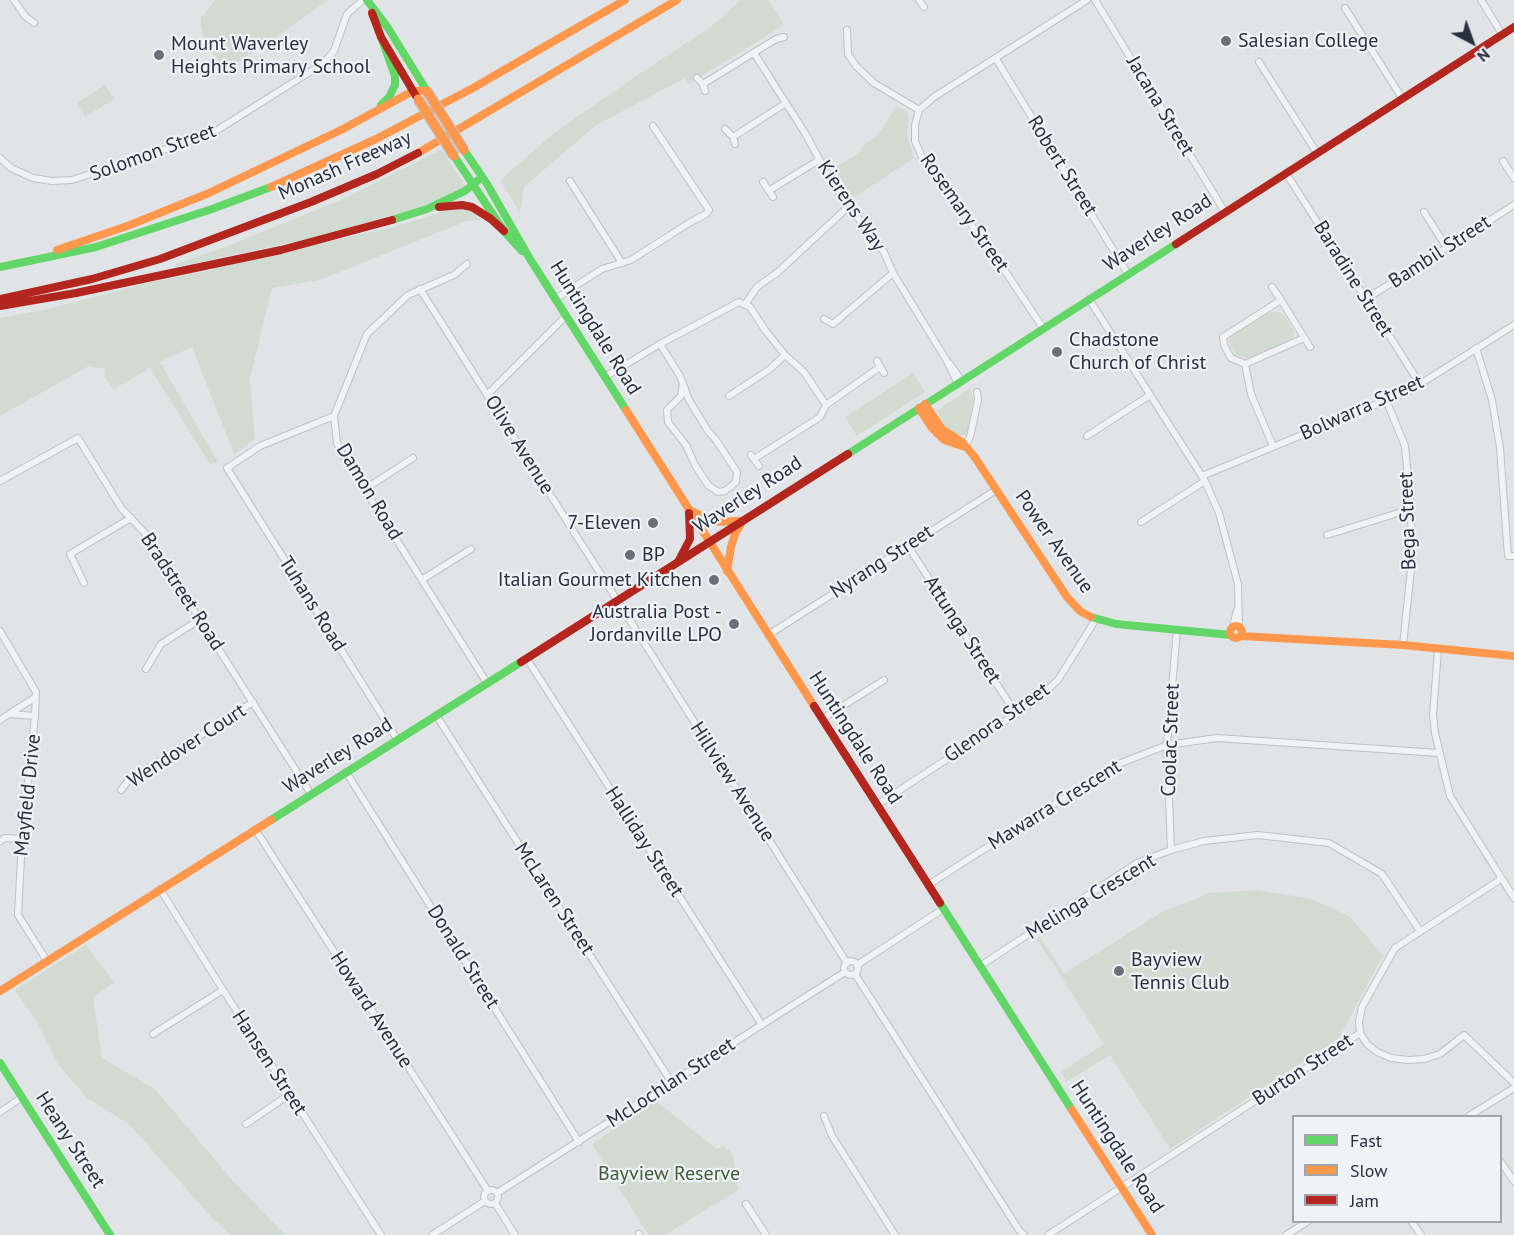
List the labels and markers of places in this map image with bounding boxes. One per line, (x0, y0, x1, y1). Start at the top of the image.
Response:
place label: Salesian College (1238, 29, 1378, 53)
place label: Mount Waverley Heights Primary School (171, 32, 370, 79)
marker: Salesian College (1219, 34, 1233, 48)
marker: Mount Waverley Heights Primary School (152, 48, 166, 62)
place label: Chadstone Church of Christ (1069, 328, 1206, 375)
marker: Chadstone Church of Christ (1050, 345, 1064, 359)
place label: 7-Eleven (567, 511, 641, 535)
marker: 7-Eleven (646, 516, 660, 530)
place label: BP (642, 543, 665, 567)
marker: BP (623, 548, 637, 562)
place label: Italian Gourmet Kitchen (498, 568, 702, 592)
marker: Italian Gourmet Kitchen (707, 573, 721, 587)
place label: Australia Post - Jordanville LPO (590, 600, 722, 647)
marker: Australia Post - Jordanville LPO (727, 617, 741, 631)
place label: Bayview Tennis Club (1131, 948, 1230, 995)
marker: Bayview Tennis Club (1112, 964, 1126, 978)

